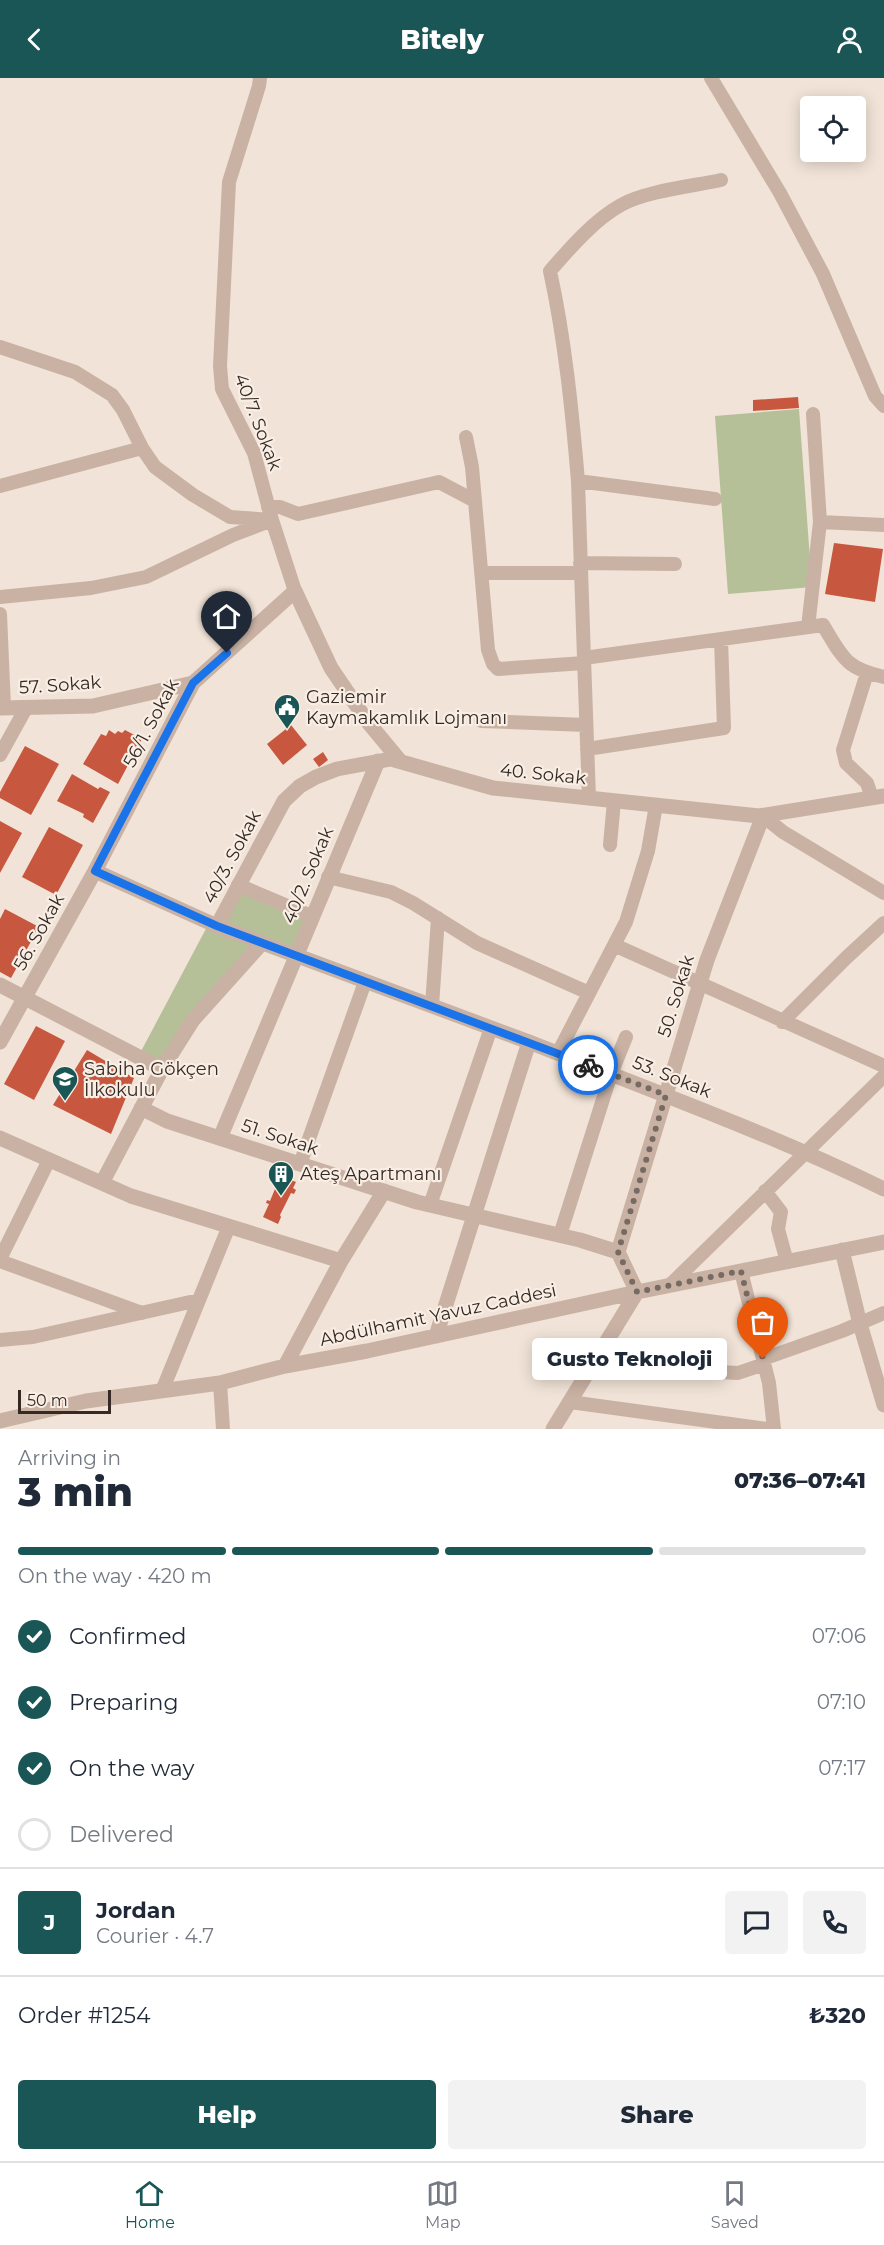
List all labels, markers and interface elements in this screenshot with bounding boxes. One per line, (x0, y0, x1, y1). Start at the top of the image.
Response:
icon: back (18, 23, 51, 56)
text: Bitely (400, 23, 484, 56)
icon: person (833, 23, 866, 56)
map controls (800, 96, 866, 162)
button: locate (800, 96, 866, 162)
street label: 40/7. Sokak (229, 370, 287, 474)
pin (201, 591, 252, 653)
icon: home (210, 600, 243, 633)
street label: 57. Sokak (18, 671, 102, 699)
street label: 56/1. Sokak (118, 675, 184, 771)
place label: Gaziemir Kaymakamlık Lojmanı (306, 686, 507, 729)
public building icon: Gaziemir Kaymakamlık Lojmanı (272, 692, 302, 730)
street label: 40. Sokak (499, 759, 587, 789)
street label: 40/3. Sokak (198, 806, 266, 907)
street label: 40/2. Sokak (278, 823, 338, 927)
street label: 56. Sokak (9, 890, 69, 974)
street label: 50. Sokak (653, 952, 699, 1040)
courier (558, 1035, 618, 1095)
icon: bike (572, 1049, 605, 1082)
street label: 53. Sokak (629, 1051, 715, 1103)
place label: Sabiha Gökçen İlkokulu (84, 1058, 219, 1101)
school or university icon: Sabiha Gökçen İlkokulu (50, 1064, 80, 1102)
street label: 51. Sokak (239, 1114, 321, 1160)
building icon: Ateş Apartmanı (266, 1159, 296, 1197)
place label: Ateş Apartmanı (300, 1163, 441, 1185)
street label: Abdülhamit Yavuz Caddesi (318, 1279, 558, 1351)
pin (737, 1297, 788, 1359)
icon: bag (746, 1306, 779, 1339)
callout: Gusto Teknoloji (532, 1338, 727, 1380)
text: Gusto Teknoloji (547, 1347, 712, 1371)
scale bar (18, 1387, 111, 1414)
text: 50 m (27, 1391, 68, 1410)
text: Arriving in (18, 1446, 121, 1470)
text: 07:36–07:41 (734, 1467, 866, 1494)
text: 3 min (18, 1468, 133, 1516)
text: On the way · 420 m (18, 1564, 212, 1588)
icon: check (18, 1620, 51, 1653)
text: Confirmed (69, 1623, 186, 1650)
text: 07:06 (812, 1624, 866, 1648)
icon: check (18, 1686, 51, 1719)
text: Preparing (69, 1689, 178, 1716)
text: 07:10 (817, 1690, 866, 1714)
icon: check (18, 1752, 51, 1785)
text: On the way (69, 1755, 194, 1782)
text: 07:17 (818, 1756, 866, 1780)
text: Delivered (69, 1821, 174, 1848)
button: chat (725, 1891, 788, 1954)
button: phone (803, 1891, 866, 1954)
text: Jordan (96, 1897, 176, 1924)
text: J (44, 1909, 55, 1936)
text: Courier · 4.7 (96, 1924, 214, 1948)
text: Order #1254 (18, 2002, 151, 2029)
text: ₺320 (809, 2002, 866, 2029)
button: Help (18, 2080, 436, 2149)
button: Share (448, 2080, 866, 2149)
tab: Home (125, 2177, 175, 2232)
tab: Map (425, 2177, 461, 2232)
tab: Saved (711, 2177, 759, 2232)

